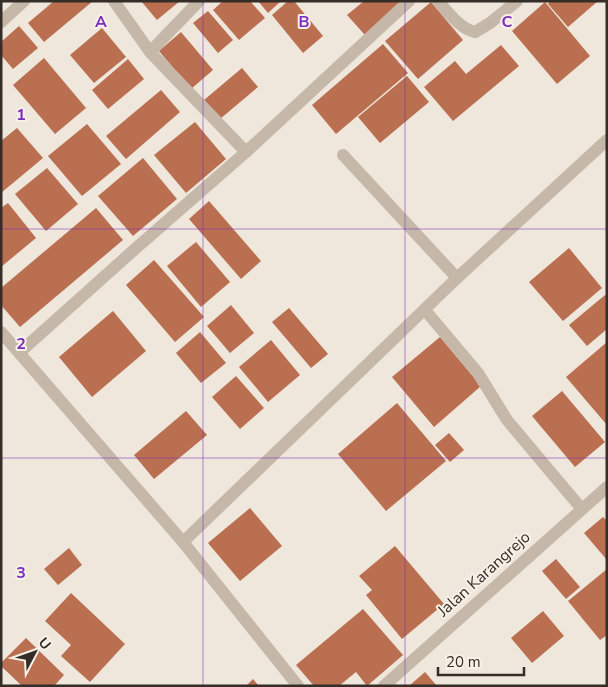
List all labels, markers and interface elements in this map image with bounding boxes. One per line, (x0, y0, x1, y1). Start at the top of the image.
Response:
text: A (95, 11, 107, 33)
text: B (298, 11, 310, 33)
text: C (502, 11, 513, 33)
text: 1 (16, 104, 26, 126)
text: 2 (16, 333, 26, 355)
street label: Jalan Karangrejo (432, 526, 535, 622)
text: 3 (16, 562, 26, 584)
north arrow (10, 627, 60, 677)
text: U (34, 634, 55, 654)
scale bar (438, 644, 524, 676)
text: 20 m (446, 652, 481, 672)

